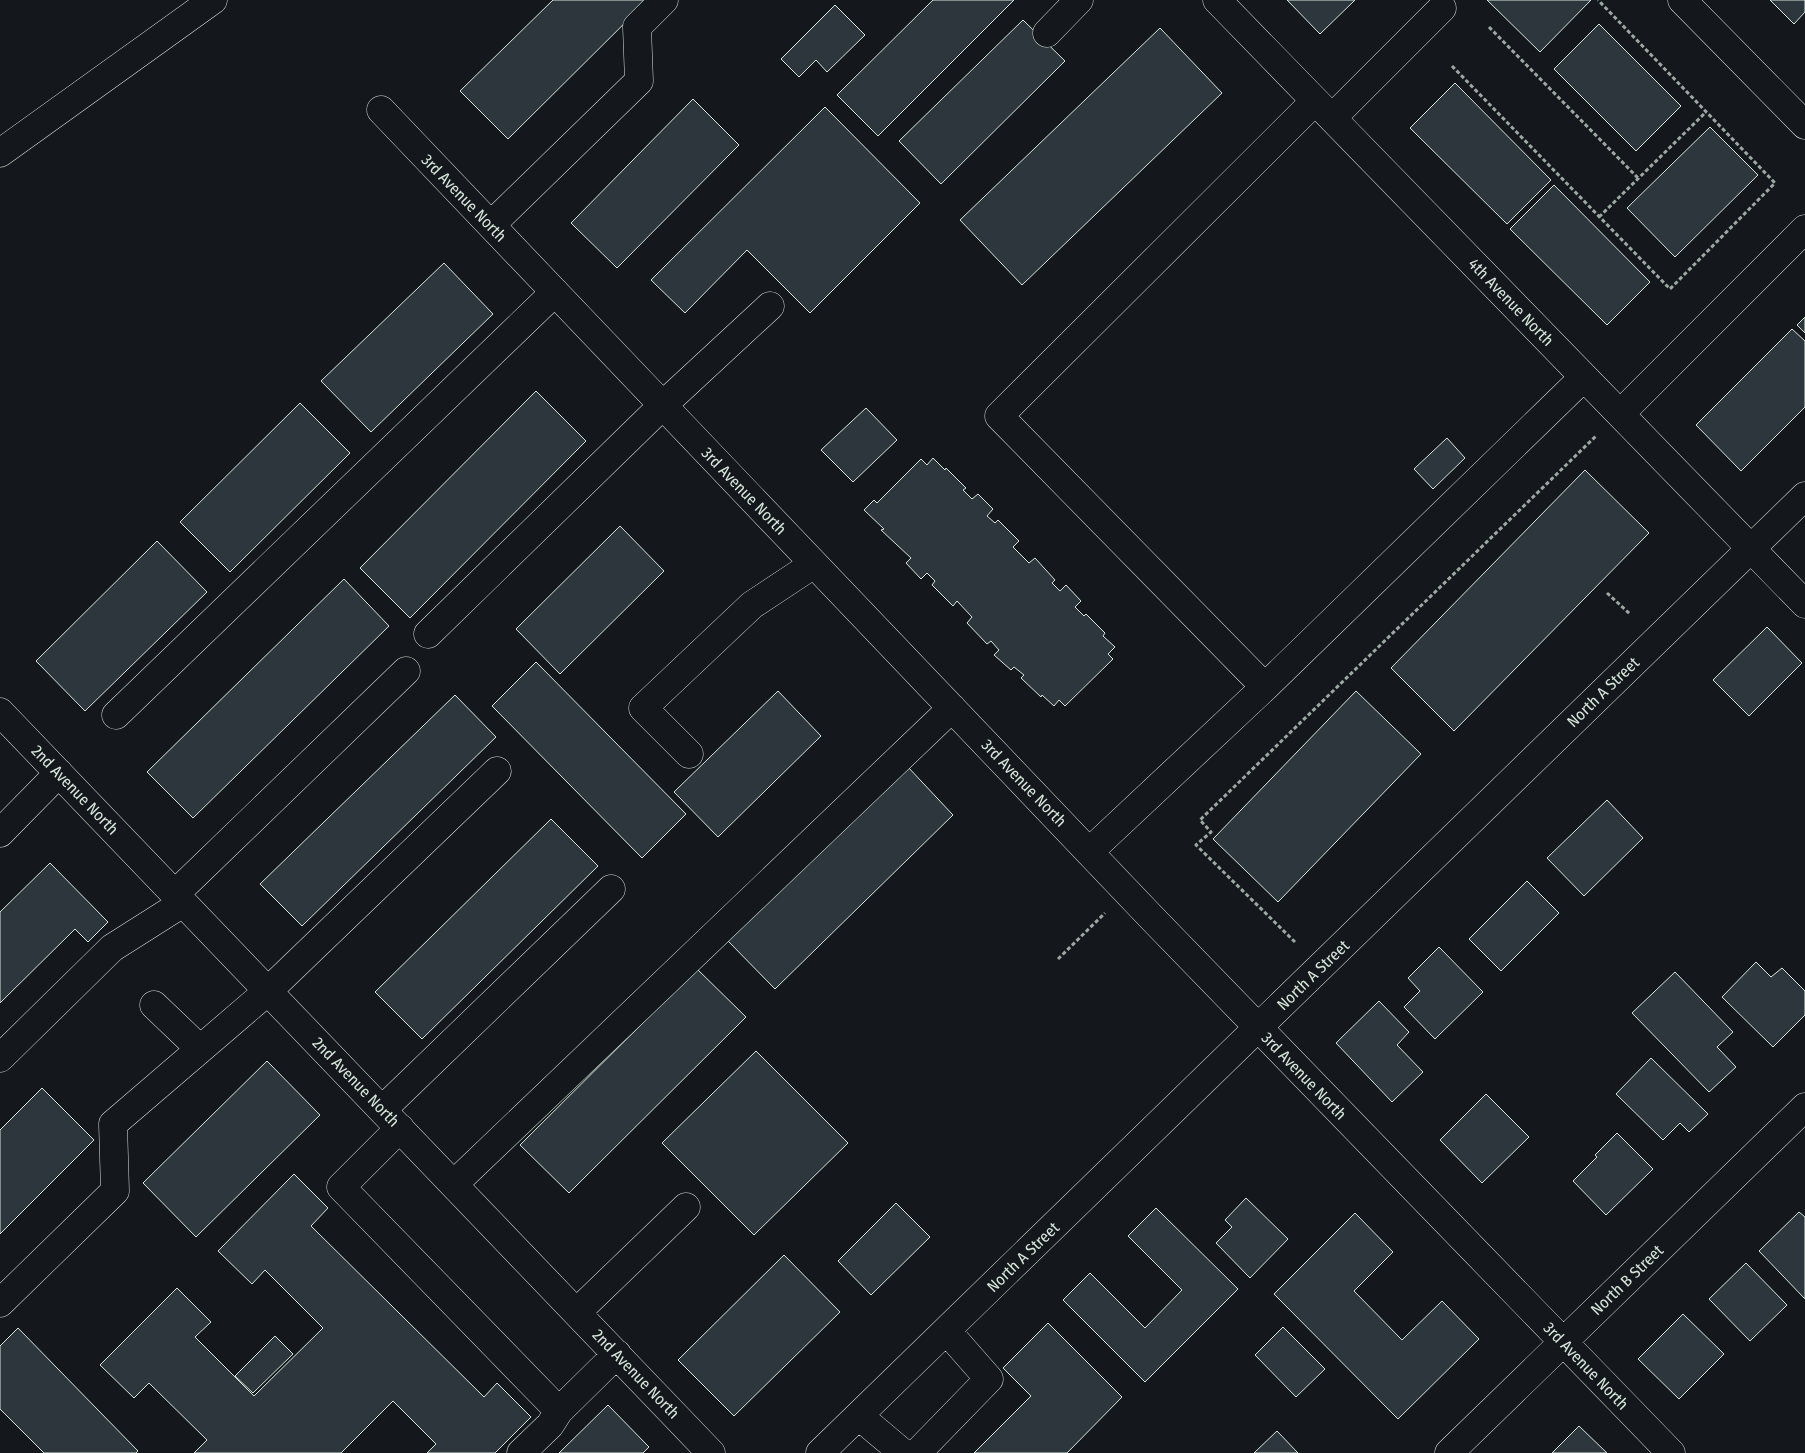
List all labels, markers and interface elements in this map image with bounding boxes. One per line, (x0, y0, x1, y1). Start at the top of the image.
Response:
street label: 3rd Avenue North (418, 150, 510, 246)
street label: 4th Avenue North (1464, 254, 1558, 350)
street label: 3rd Avenue North (698, 443, 790, 539)
street label: North A Street (1563, 652, 1643, 731)
street label: 3rd Avenue North (978, 735, 1070, 831)
street label: 2nd Avenue North (28, 741, 122, 839)
street label: North A Street (1273, 935, 1353, 1014)
street label: 3rd Avenue North (1258, 1028, 1350, 1124)
street label: 2nd Avenue North (309, 1033, 403, 1131)
street label: North A Street (983, 1217, 1063, 1296)
street label: North B Street (1587, 1240, 1668, 1319)
street label: 3rd Avenue North (1540, 1318, 1632, 1414)
street label: 2nd Avenue North (589, 1325, 683, 1423)

